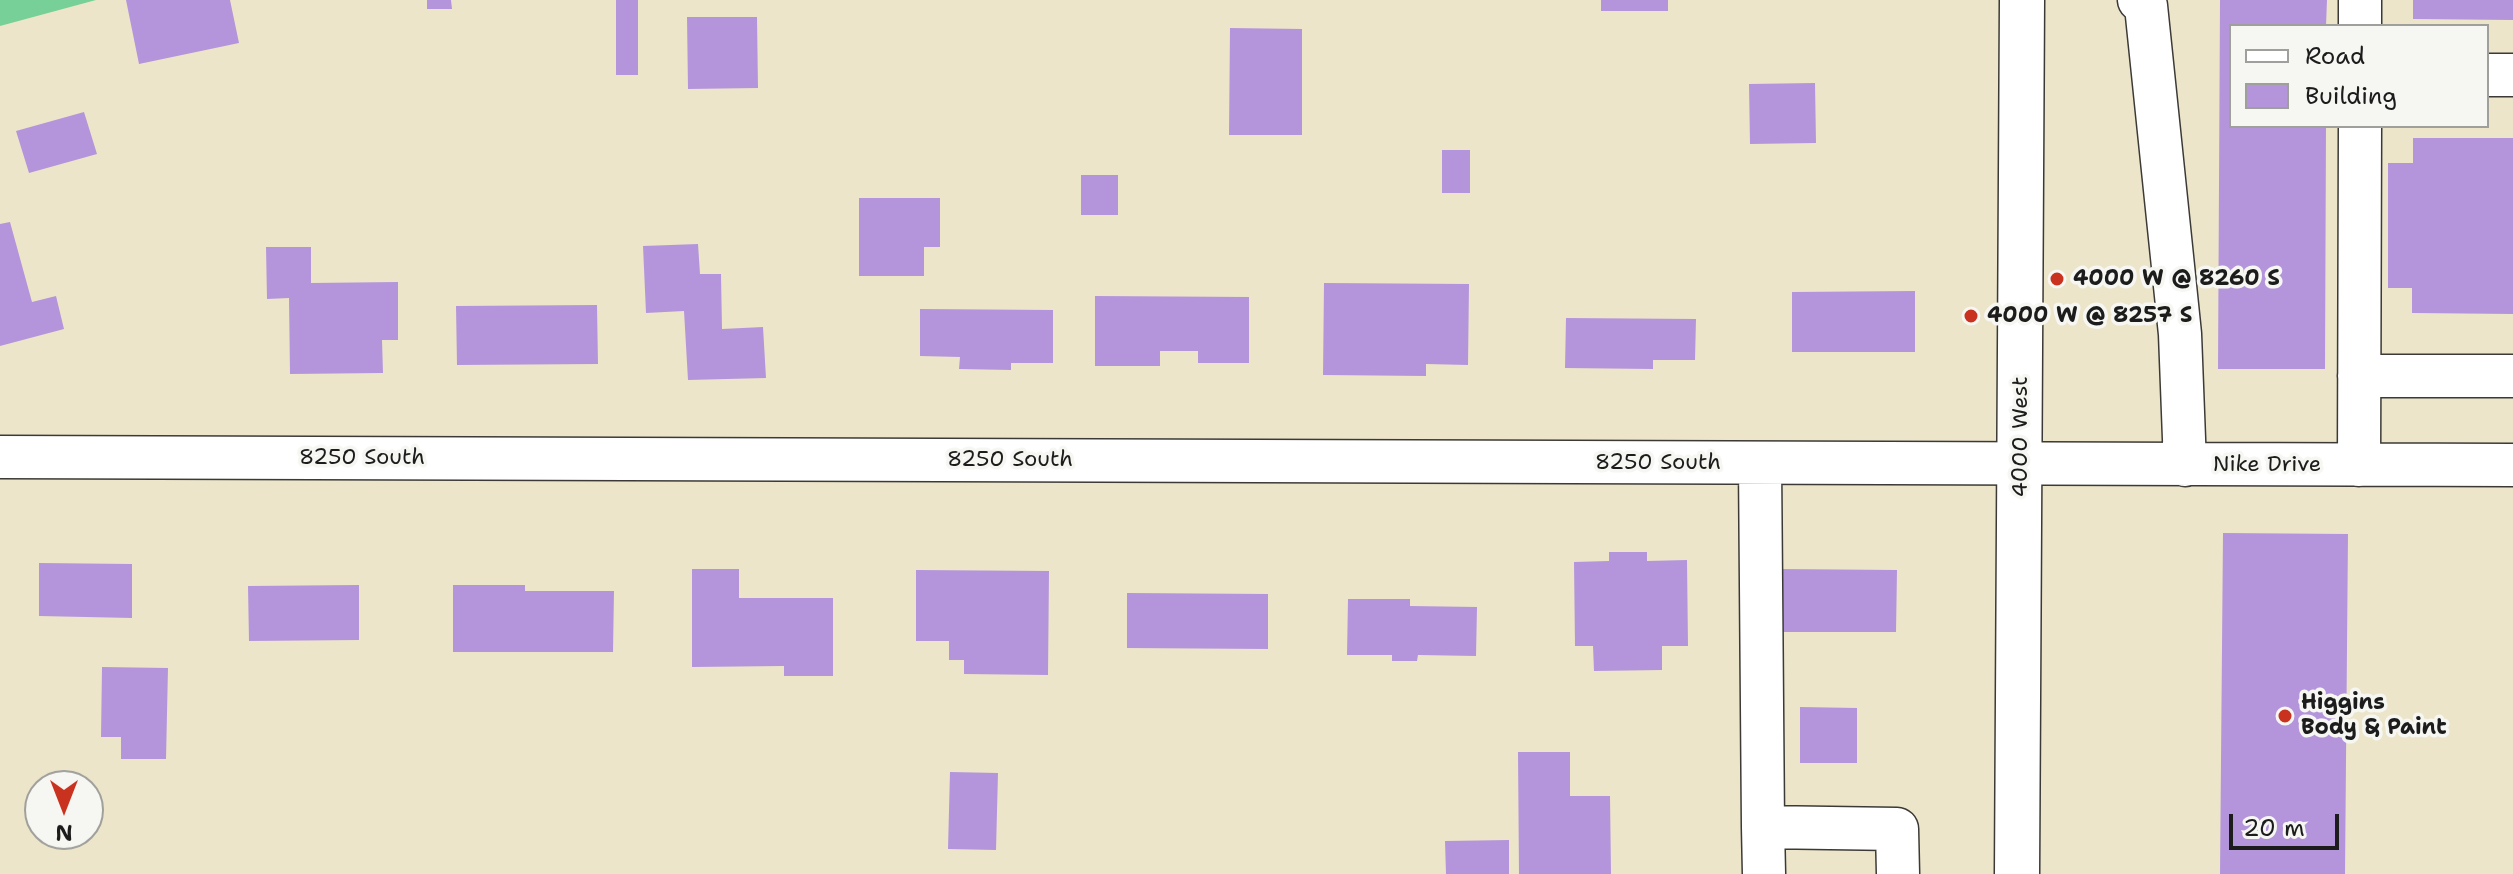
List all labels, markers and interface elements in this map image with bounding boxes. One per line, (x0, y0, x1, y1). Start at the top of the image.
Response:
legend (2229, 24, 2489, 128)
text: Road (2305, 40, 2365, 72)
text: Building (2305, 80, 2397, 112)
place label: 4000 W @ 8260 S (2073, 266, 2280, 292)
marker: 4000 W @ 8260 S (2048, 270, 2066, 288)
place label: 4000 W @ 8257 S (1987, 303, 2192, 329)
marker: 4000 W @ 8257 S (1962, 307, 1980, 325)
street label: 4000 West (2008, 376, 2034, 498)
street label: 8250 South (299, 445, 425, 471)
street label: 8250 South (947, 447, 1073, 473)
street label: 8250 South (1595, 450, 1721, 476)
street label: Nike Drive (2213, 452, 2321, 478)
place label: Higgins Body & Paint (2301, 690, 2447, 742)
marker: Higgins Body & Paint (2276, 707, 2294, 725)
north arrow (24, 770, 104, 850)
scale bar (2233, 798, 2343, 848)
text: 20 m (2243, 812, 2305, 844)
text: N (55, 818, 73, 847)

